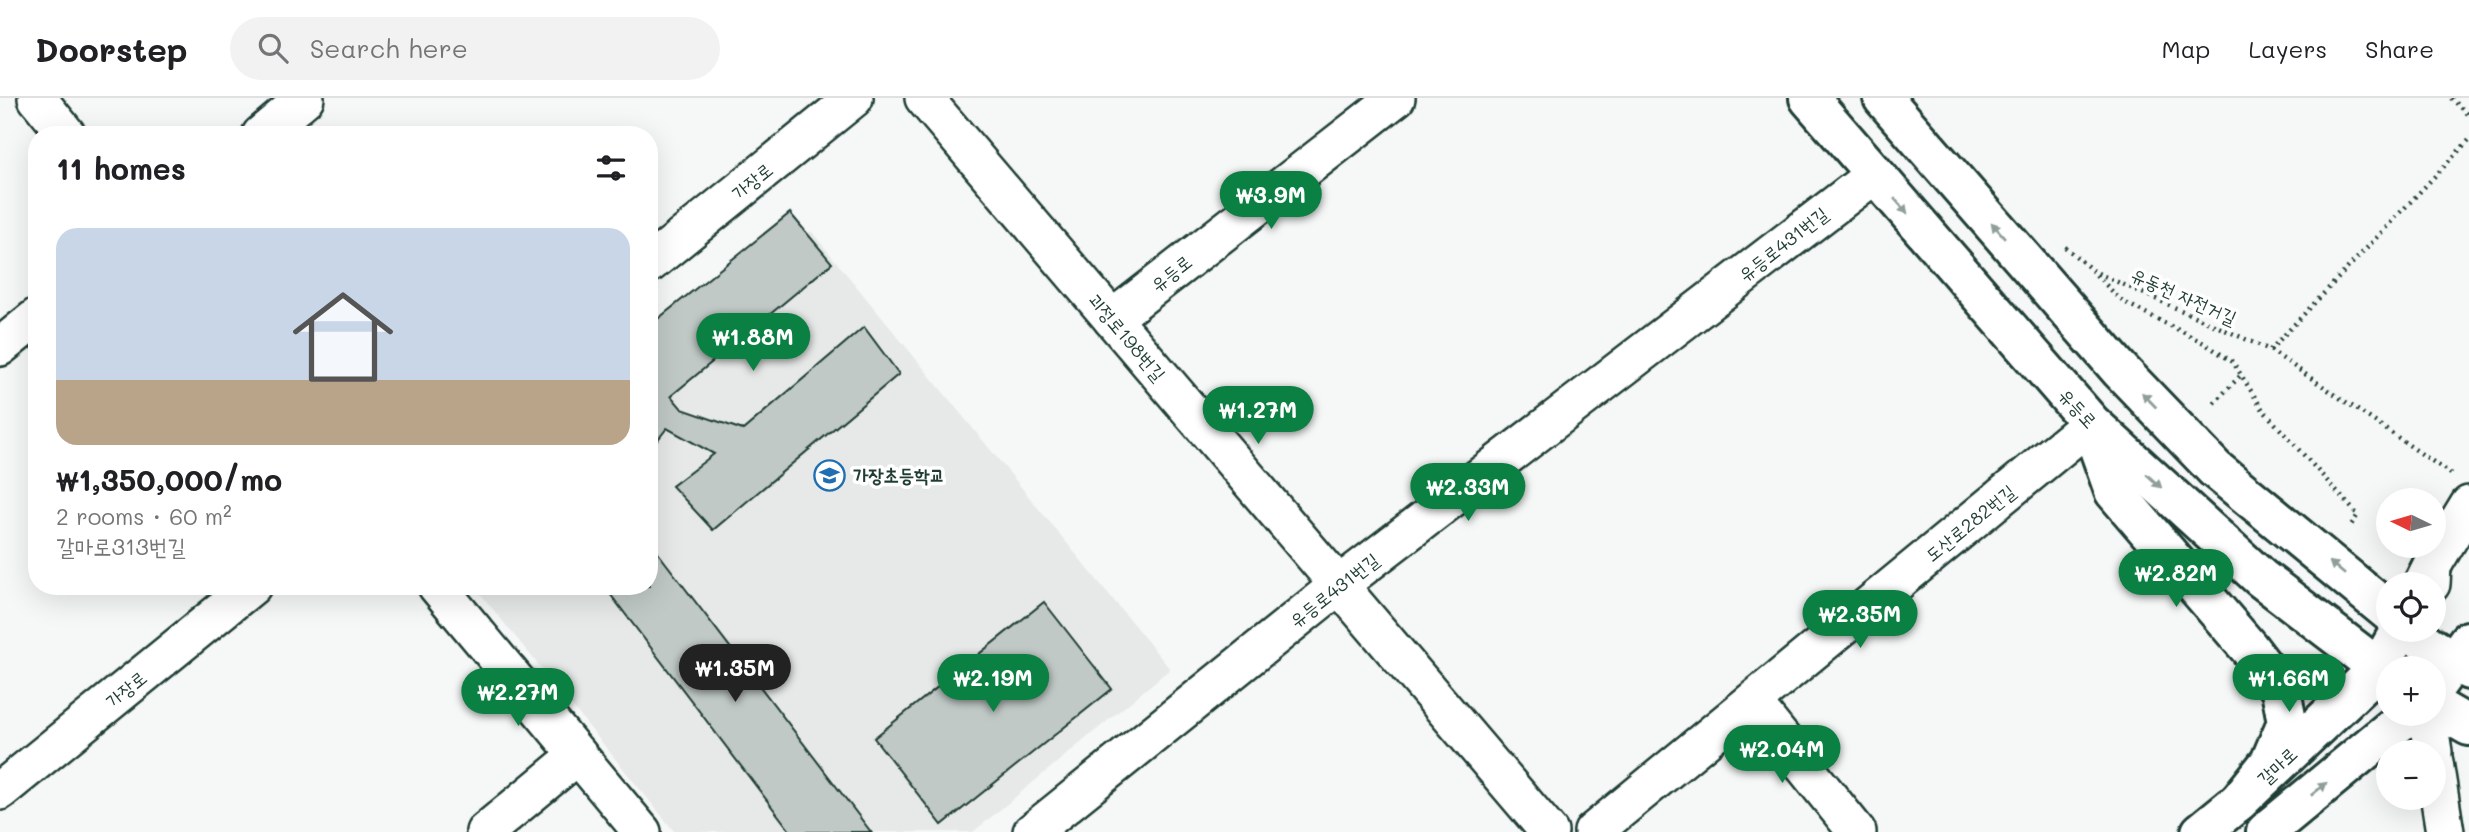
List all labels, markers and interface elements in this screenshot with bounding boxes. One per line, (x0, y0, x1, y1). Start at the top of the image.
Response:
search box (230, 17, 720, 80)
text: Doorstep (35, 27, 188, 70)
icon: search (254, 29, 292, 67)
text: Search here (310, 31, 468, 65)
text: Map (2162, 33, 2210, 64)
text: Layers (2248, 33, 2327, 64)
text: Share (2365, 33, 2434, 64)
text: 11 homes (56, 148, 186, 188)
icon: filters (592, 149, 630, 187)
street label: 가장로 (726, 156, 777, 205)
pin: ₩3.9M (1222, 172, 1320, 231)
text: ₩3.9M (1236, 179, 1306, 209)
one-way arrow (1893, 197, 1909, 215)
street label: 유등로431번길 (1733, 201, 1833, 286)
one-way arrow (1990, 221, 2006, 239)
street label: 유등로 (1145, 249, 1196, 297)
street label: 유동천 자전거길 (2127, 261, 2241, 330)
icon: home (280, 274, 406, 400)
street label: 괴정로198번길 (1083, 287, 1172, 386)
pin: ₩1.88M (696, 314, 810, 373)
text: ₩1.88M (712, 321, 794, 351)
street label: 유등로 (2054, 382, 2103, 433)
pin: ₩1.27M (1201, 386, 1315, 446)
one-way arrow (2141, 392, 2157, 409)
text: ₩1.27M (1219, 394, 1297, 424)
school or university icon: 가장초등학교 (813, 458, 847, 492)
text: ₩1,350,000/mo (56, 459, 282, 499)
place label: 가장초등학교 (853, 462, 945, 487)
pin: ₩2.33M (1411, 464, 1525, 523)
text: ₩2.33M (1426, 471, 1510, 501)
one-way arrow (2145, 473, 2163, 489)
street label: 도산로282번길 (1919, 479, 2020, 567)
north arrow (2376, 488, 2446, 558)
map controls (2376, 488, 2446, 810)
text: 2 rooms · 60 m² (56, 501, 232, 531)
text: 갈마로313번길 (56, 531, 186, 561)
street label: 유등로431번길 (1284, 547, 1384, 632)
pin: ₩2.82M (2119, 550, 2233, 609)
text: ₩2.82M (2135, 557, 2217, 587)
one-way arrow (2328, 560, 2346, 575)
button: locate (2376, 572, 2446, 642)
pin: ₩2.35M (1803, 590, 1917, 650)
text: ₩2.35M (1819, 598, 1901, 628)
pin: ₩1.35M (678, 644, 792, 704)
text: ₩1.35M (695, 652, 775, 682)
pin: ₩2.19M (936, 654, 1050, 714)
pin: ₩1.66M (2232, 654, 2346, 714)
button: + (2376, 656, 2446, 726)
text: ₩2.19M (953, 662, 1033, 692)
text: ₩1.66M (2249, 662, 2329, 692)
street label: 가장로 (100, 664, 151, 713)
pin: ₩2.27M (461, 668, 575, 728)
text: ₩2.27M (477, 676, 559, 706)
pin: ₩2.04M (1725, 726, 1839, 785)
text: ₩2.04M (1739, 733, 1825, 763)
button: − (2376, 740, 2446, 810)
street label: 갈마로 (2251, 741, 2302, 790)
one-way arrow (2310, 782, 2327, 797)

